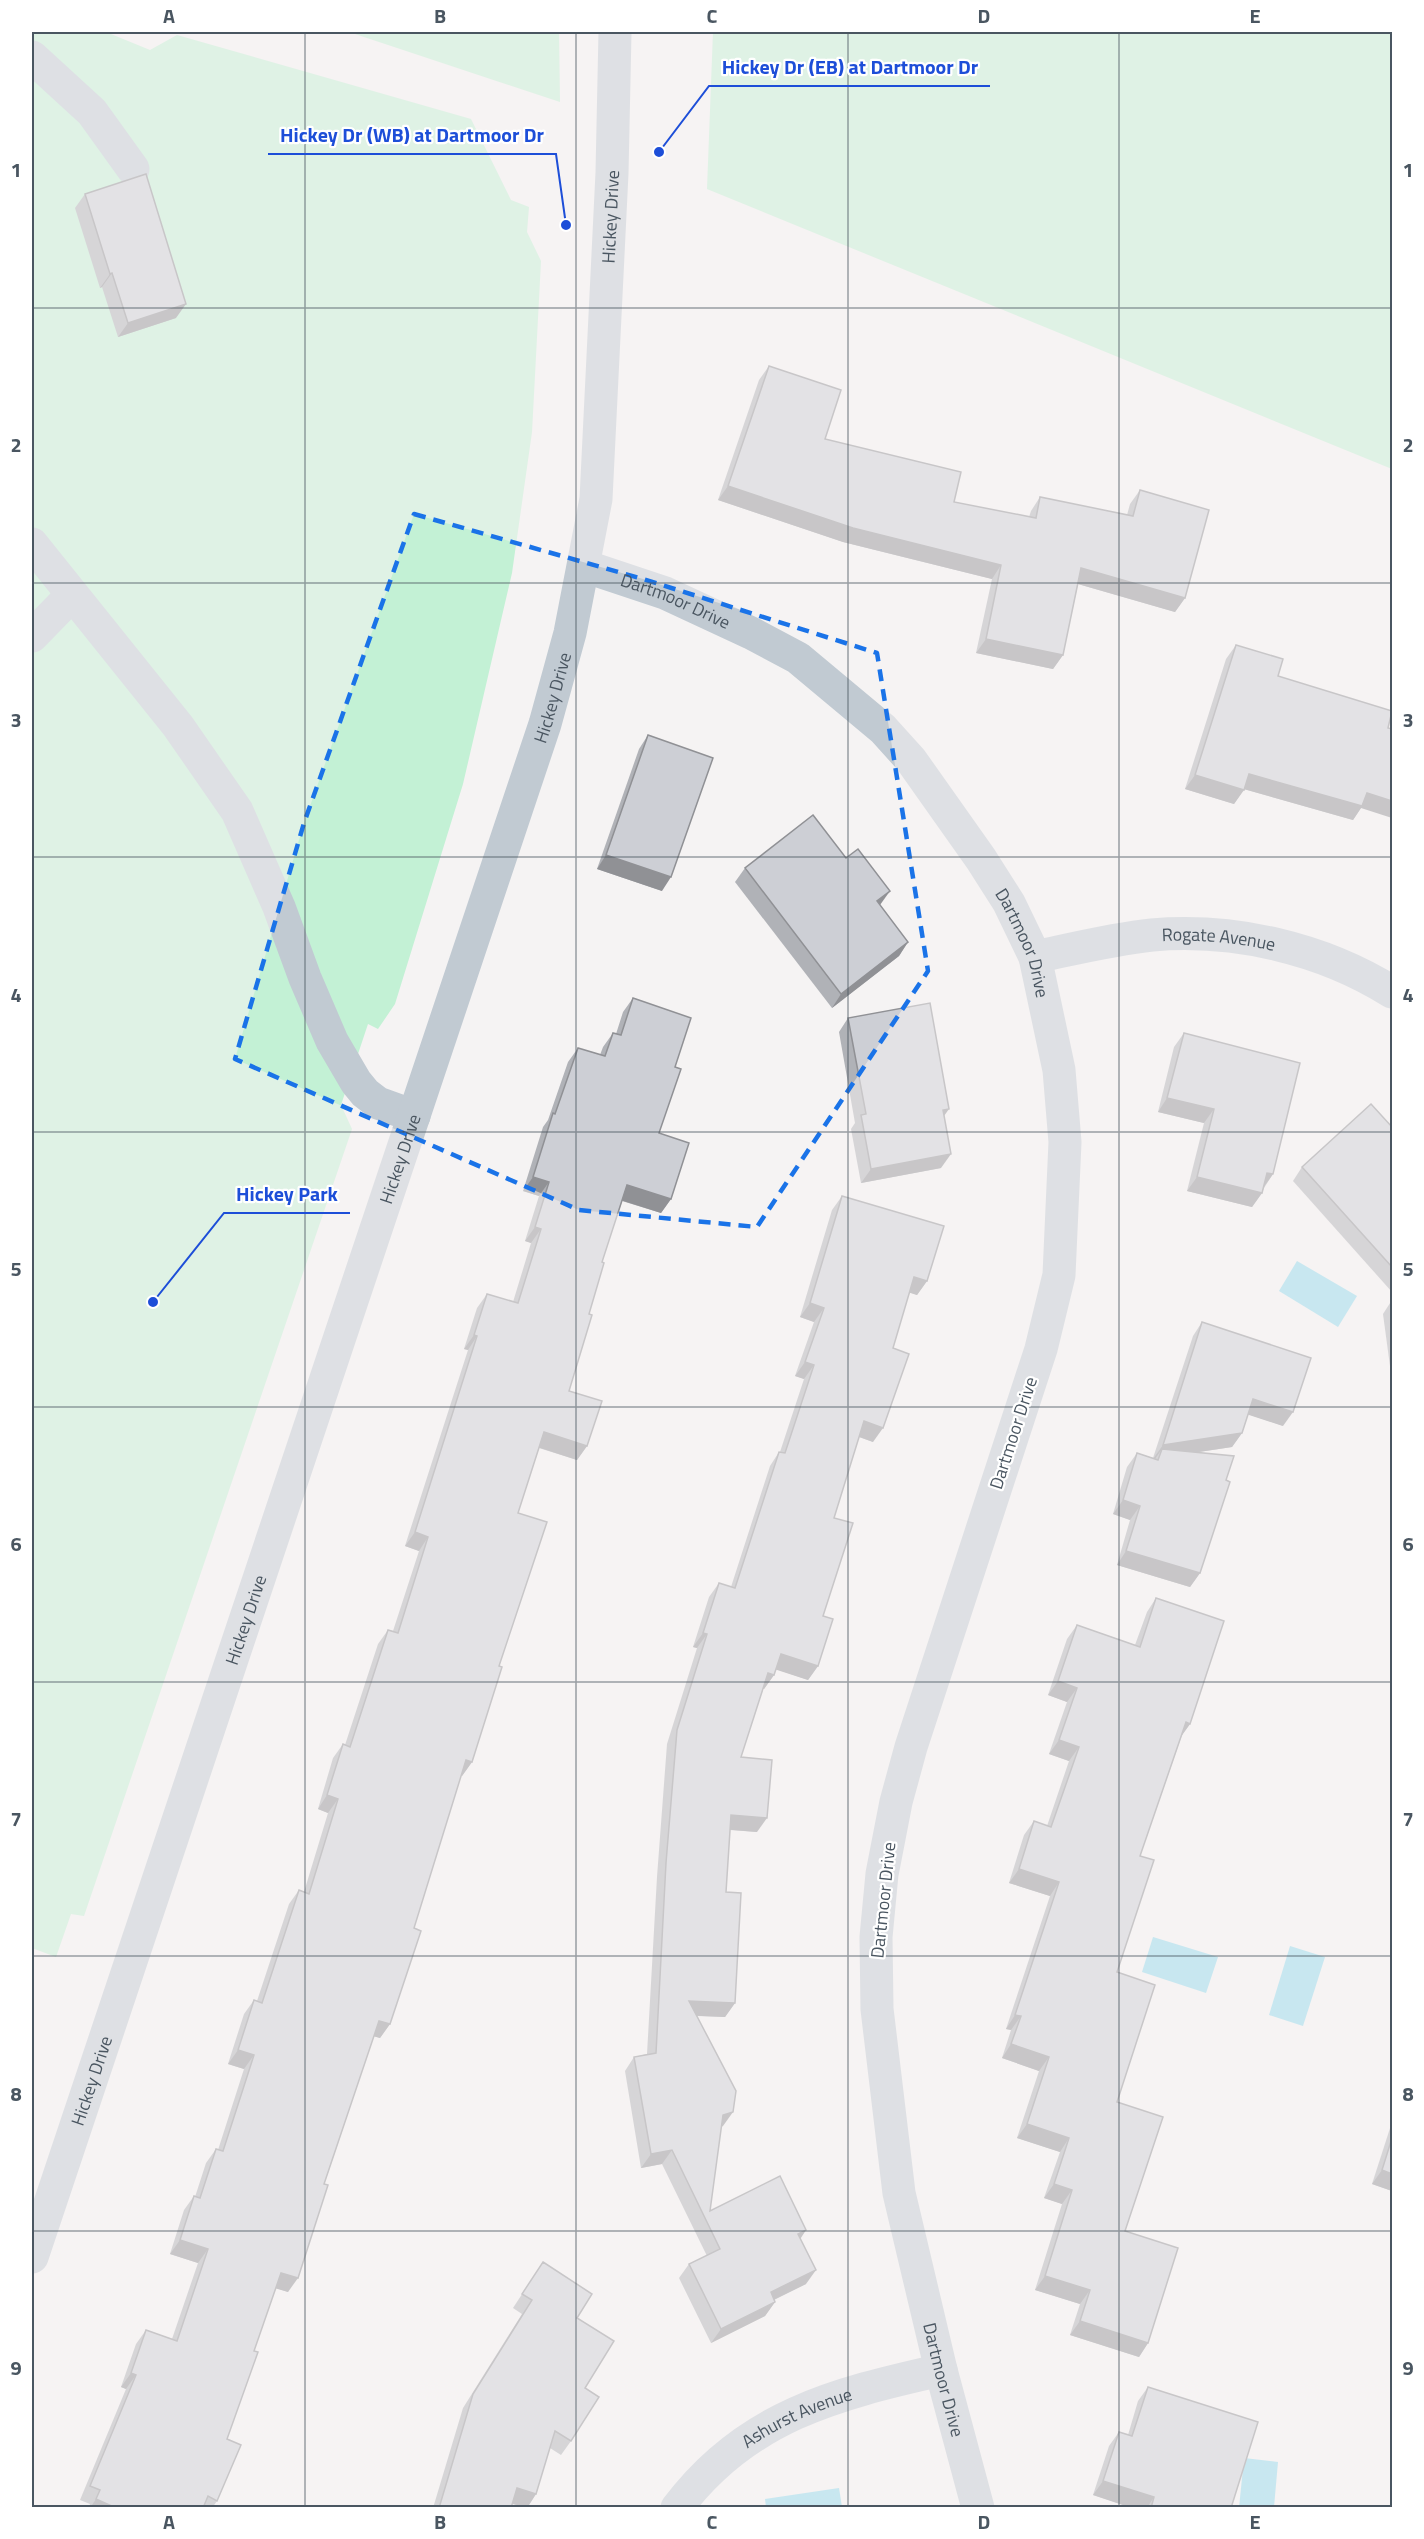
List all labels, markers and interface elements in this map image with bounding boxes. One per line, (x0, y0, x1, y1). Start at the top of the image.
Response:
text: A (163, 0, 175, 31)
text: B (434, 0, 446, 31)
text: C (707, 0, 718, 31)
text: D (978, 0, 990, 31)
text: E (1249, 0, 1261, 31)
callout: Hickey Dr (EB) at Dartmoor Dr (709, 48, 990, 86)
text: Hickey Dr (EB) at Dartmoor Dr (722, 51, 979, 82)
callout: Hickey Dr (WB) at Dartmoor Dr (268, 116, 556, 154)
text: Hickey Dr (WB) at Dartmoor Dr (280, 119, 545, 150)
text: 1 (10, 154, 22, 185)
text: 1 (1402, 154, 1414, 185)
street label: Hickey Drive (594, 169, 626, 264)
text: 2 (10, 429, 22, 460)
text: 2 (1402, 429, 1414, 460)
street label: Dartmoor Drive (617, 566, 735, 635)
street label: Hickey Drive (526, 649, 578, 747)
text: 3 (10, 704, 22, 735)
text: 3 (1402, 704, 1414, 735)
street label: Dartmoor Drive (989, 882, 1057, 1000)
street label: Rogate Avenue (1161, 920, 1278, 957)
text: 4 (10, 979, 22, 1010)
text: 4 (1402, 979, 1414, 1010)
street label: Hickey Drive (372, 1110, 427, 1207)
callout: Hickey Park (224, 1175, 350, 1213)
text: Hickey Park (236, 1178, 339, 1209)
text: 5 (10, 1253, 22, 1284)
text: 5 (1402, 1253, 1414, 1284)
street label: Dartmoor Drive (982, 1373, 1044, 1493)
text: 6 (10, 1528, 22, 1559)
text: 6 (1402, 1528, 1414, 1559)
street label: Hickey Drive (218, 1571, 273, 1668)
text: 7 (10, 1803, 22, 1834)
text: 7 (1402, 1803, 1414, 1834)
street label: Dartmoor Drive (863, 1841, 903, 1959)
street label: Hickey Drive (63, 2032, 119, 2129)
text: 8 (10, 2078, 22, 2109)
text: 8 (1402, 2078, 1414, 2109)
street label: Dartmoor Drive (917, 2320, 972, 2440)
text: 9 (10, 2352, 22, 2383)
text: 9 (1402, 2352, 1414, 2383)
street label: Ashurst Avenue (736, 2380, 855, 2454)
text: A (163, 2506, 175, 2537)
text: B (434, 2506, 446, 2537)
text: C (707, 2506, 718, 2537)
text: D (978, 2506, 990, 2537)
text: E (1249, 2506, 1261, 2537)

